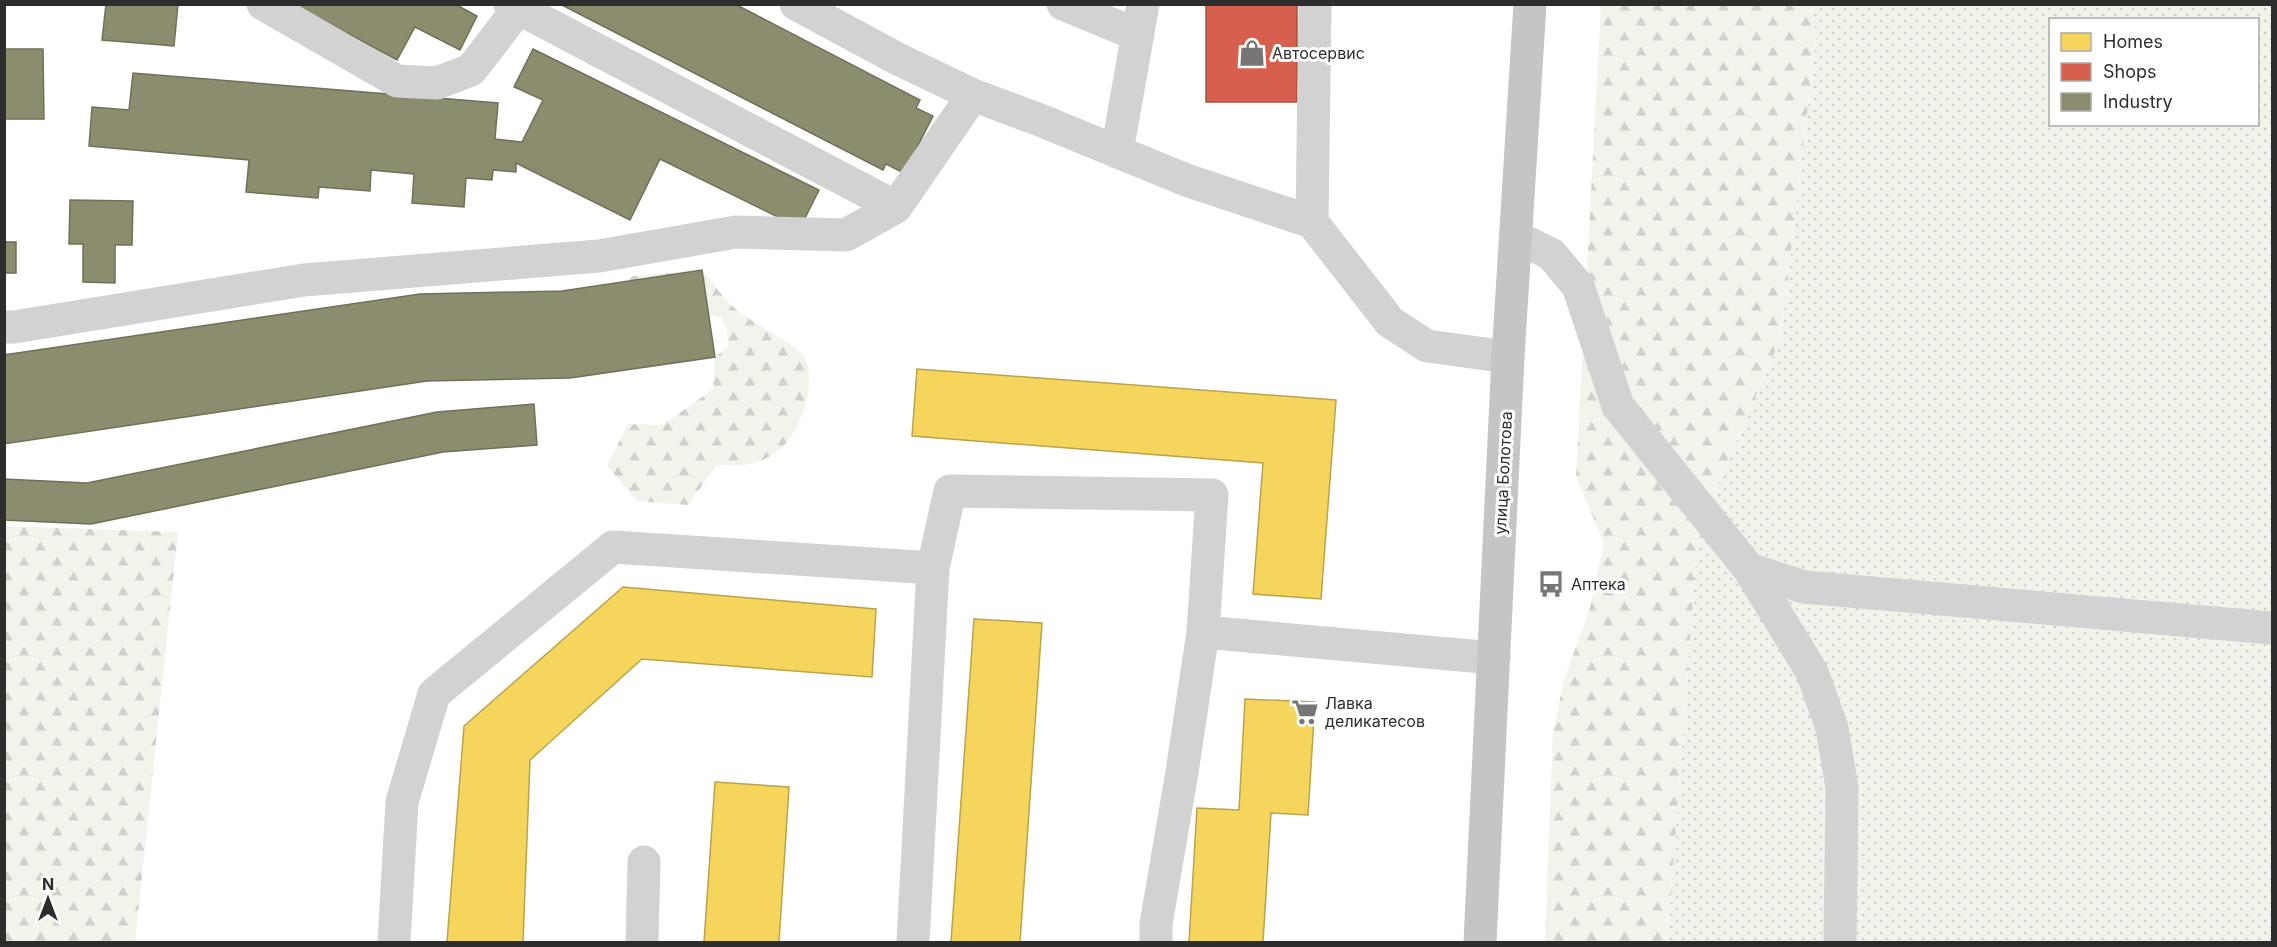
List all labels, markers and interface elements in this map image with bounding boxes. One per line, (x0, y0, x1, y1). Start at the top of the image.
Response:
legend (2049, 18, 2259, 126)
text: Homes (2103, 31, 2163, 52)
shop icon: Автосервис (1237, 38, 1267, 68)
place label: Автосервис (1272, 43, 1365, 63)
text: Shops (2103, 61, 2157, 82)
text: Industry (2103, 91, 2173, 112)
street label: улица Болотова (1490, 411, 1516, 535)
bus stop icon: Аптека (1536, 569, 1566, 599)
place label: Аптека (1571, 574, 1626, 594)
place label: Лавка деликатесов (1325, 693, 1425, 731)
supermarket icon: Лавка деликатесов (1290, 697, 1320, 727)
north arrow (18, 869, 78, 929)
text: N (42, 874, 54, 894)

